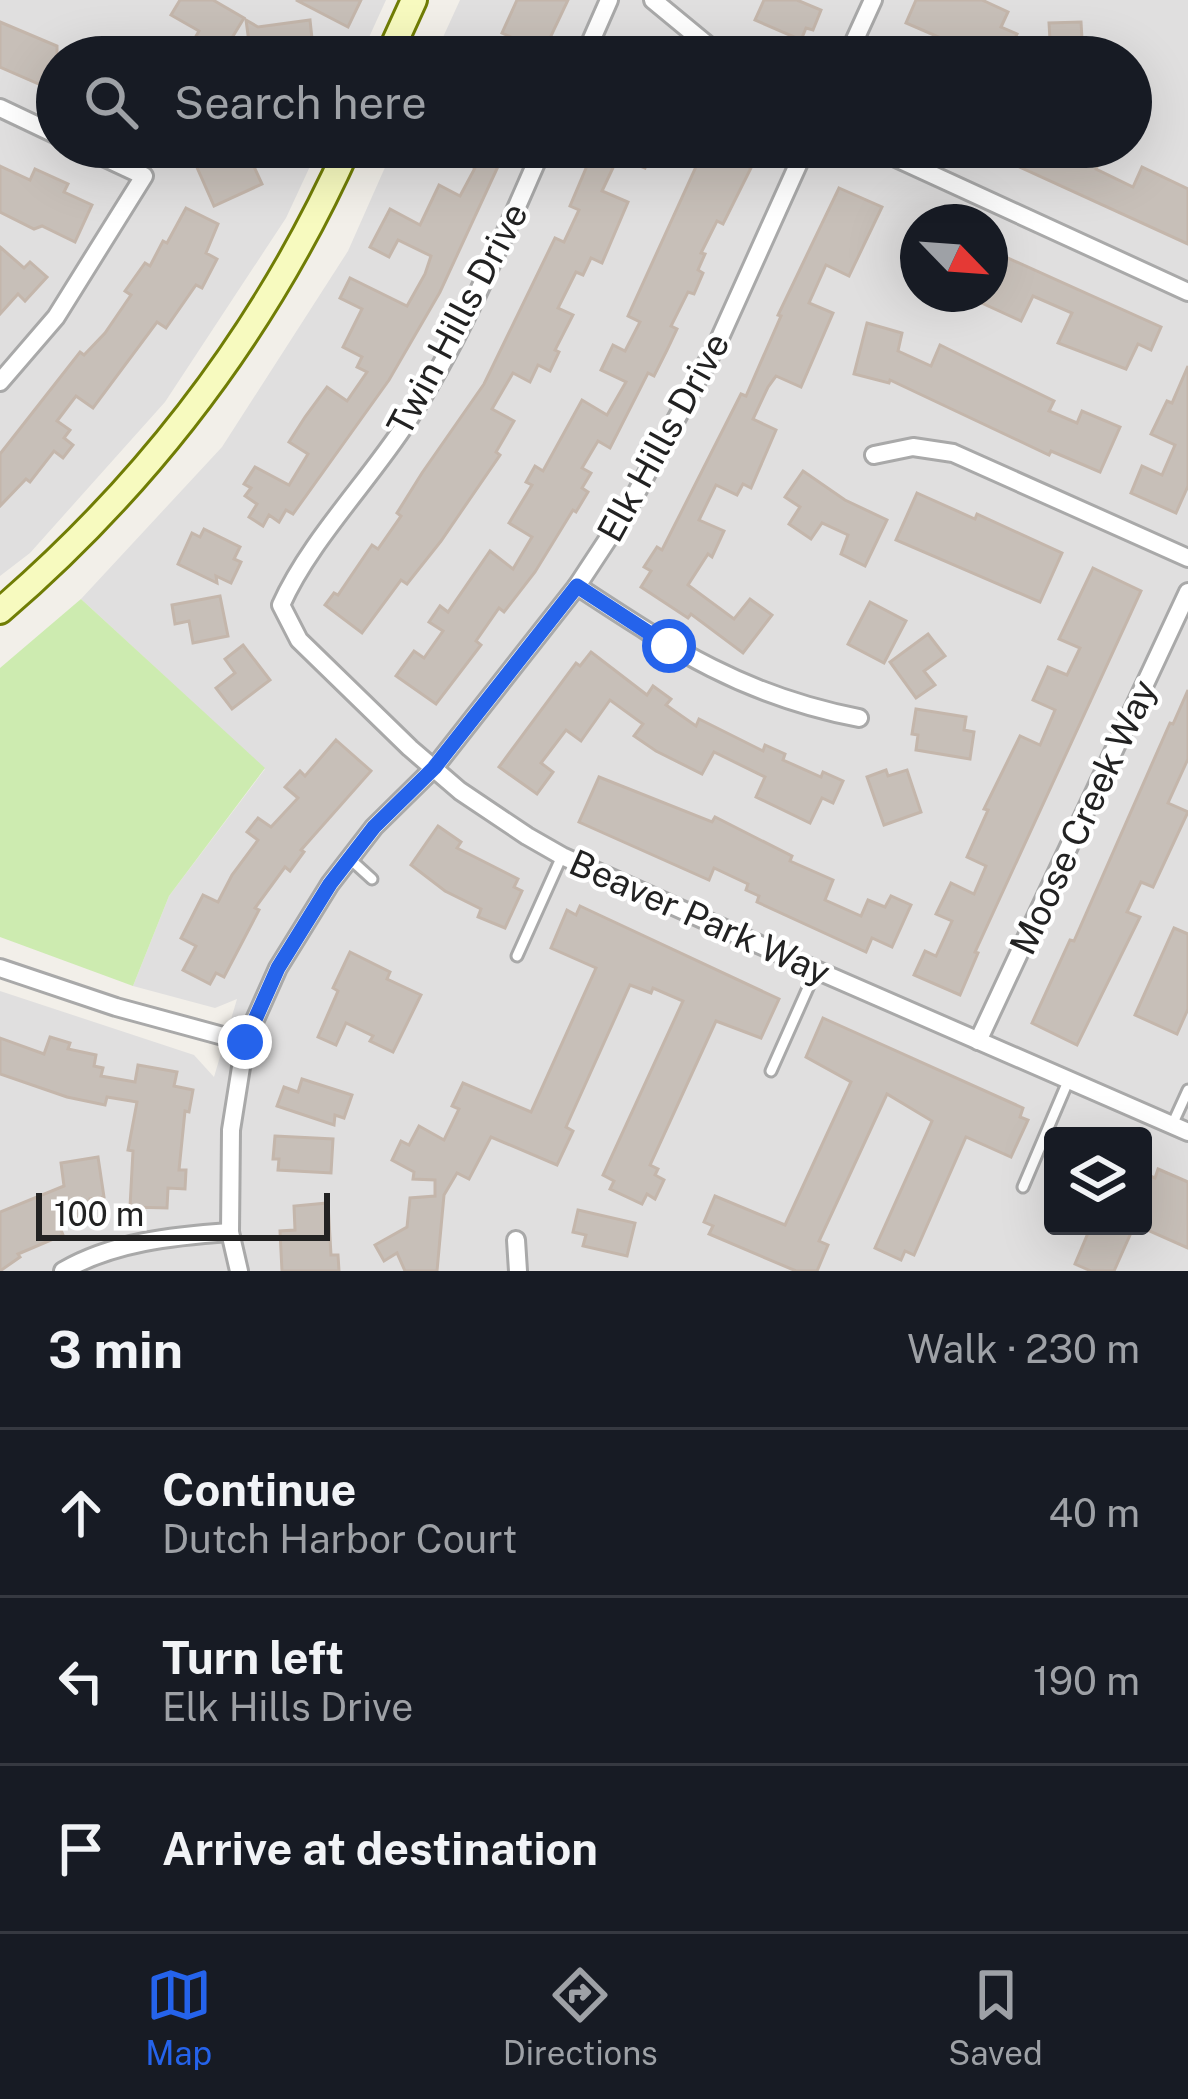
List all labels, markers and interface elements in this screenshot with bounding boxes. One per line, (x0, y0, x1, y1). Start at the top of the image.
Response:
search box (36, 36, 1152, 168)
icon: search (78, 69, 144, 135)
text: Search here (174, 76, 427, 129)
street label: Twin Hills Drive (378, 196, 536, 442)
north arrow (900, 204, 1008, 312)
street label: Elk Hills Drive (588, 325, 738, 549)
route start (642, 619, 696, 673)
street label: Moose Creek Way (1001, 673, 1165, 961)
street label: Beaver Park Way (563, 841, 837, 993)
route end (218, 1015, 272, 1069)
map controls (1044, 1127, 1152, 1235)
button: layers (1044, 1127, 1152, 1235)
scale bar (36, 1187, 330, 1240)
text: 100 m (54, 1195, 144, 1233)
text: 3 min (48, 1320, 183, 1379)
text: Walk · 230 m (907, 1326, 1140, 1372)
text: Continue (162, 1463, 356, 1516)
icon: ahead (48, 1480, 114, 1546)
text: 40 m (1048, 1490, 1140, 1536)
text: Dutch Harbor Court (162, 1516, 517, 1562)
text: Turn left (162, 1631, 344, 1684)
icon: left (48, 1648, 114, 1714)
text: 190 m (1033, 1658, 1140, 1704)
text: Elk Hills Drive (162, 1684, 413, 1730)
icon: arrive (48, 1816, 114, 1882)
text: Arrive at destination (162, 1822, 598, 1875)
tab: Map (145, 1962, 212, 2072)
tab: Directions (503, 1962, 658, 2072)
tab: Saved (948, 1962, 1043, 2072)

